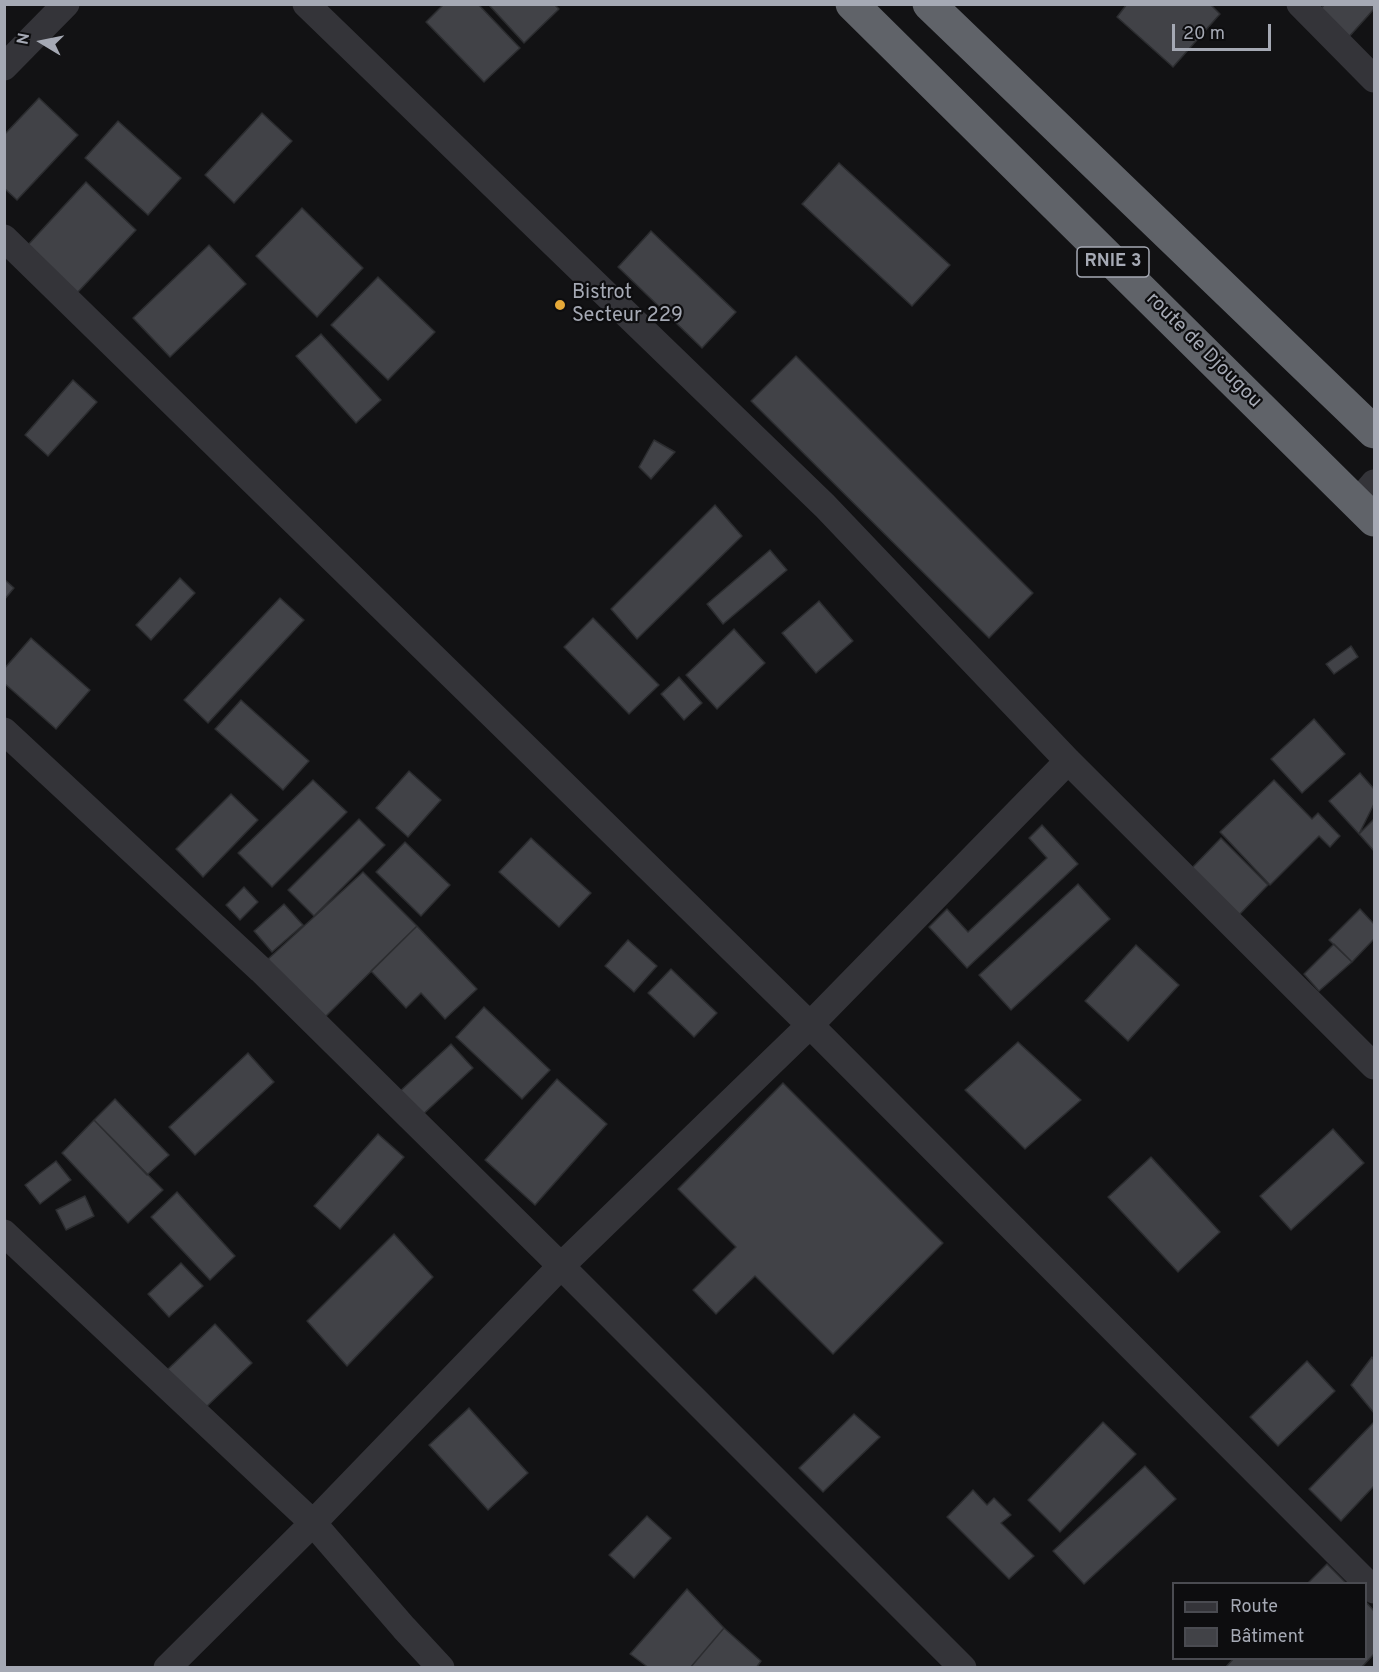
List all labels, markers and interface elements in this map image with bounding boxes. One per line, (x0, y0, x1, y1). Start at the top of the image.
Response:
north arrow (12, 12, 72, 72)
scale bar (1175, 12, 1274, 50)
text: 20 m (1183, 23, 1225, 46)
text: N (13, 31, 35, 46)
road number: RNIE 3 (1077, 247, 1149, 277)
place label: Bistrot Secteur 229 (572, 282, 683, 329)
street label: route de Djougou (1140, 288, 1266, 414)
marker: Bistrot Secteur 229 (553, 298, 567, 312)
legend (1172, 1582, 1367, 1660)
text: Route (1230, 1596, 1278, 1619)
text: Bâtiment (1230, 1626, 1304, 1649)

